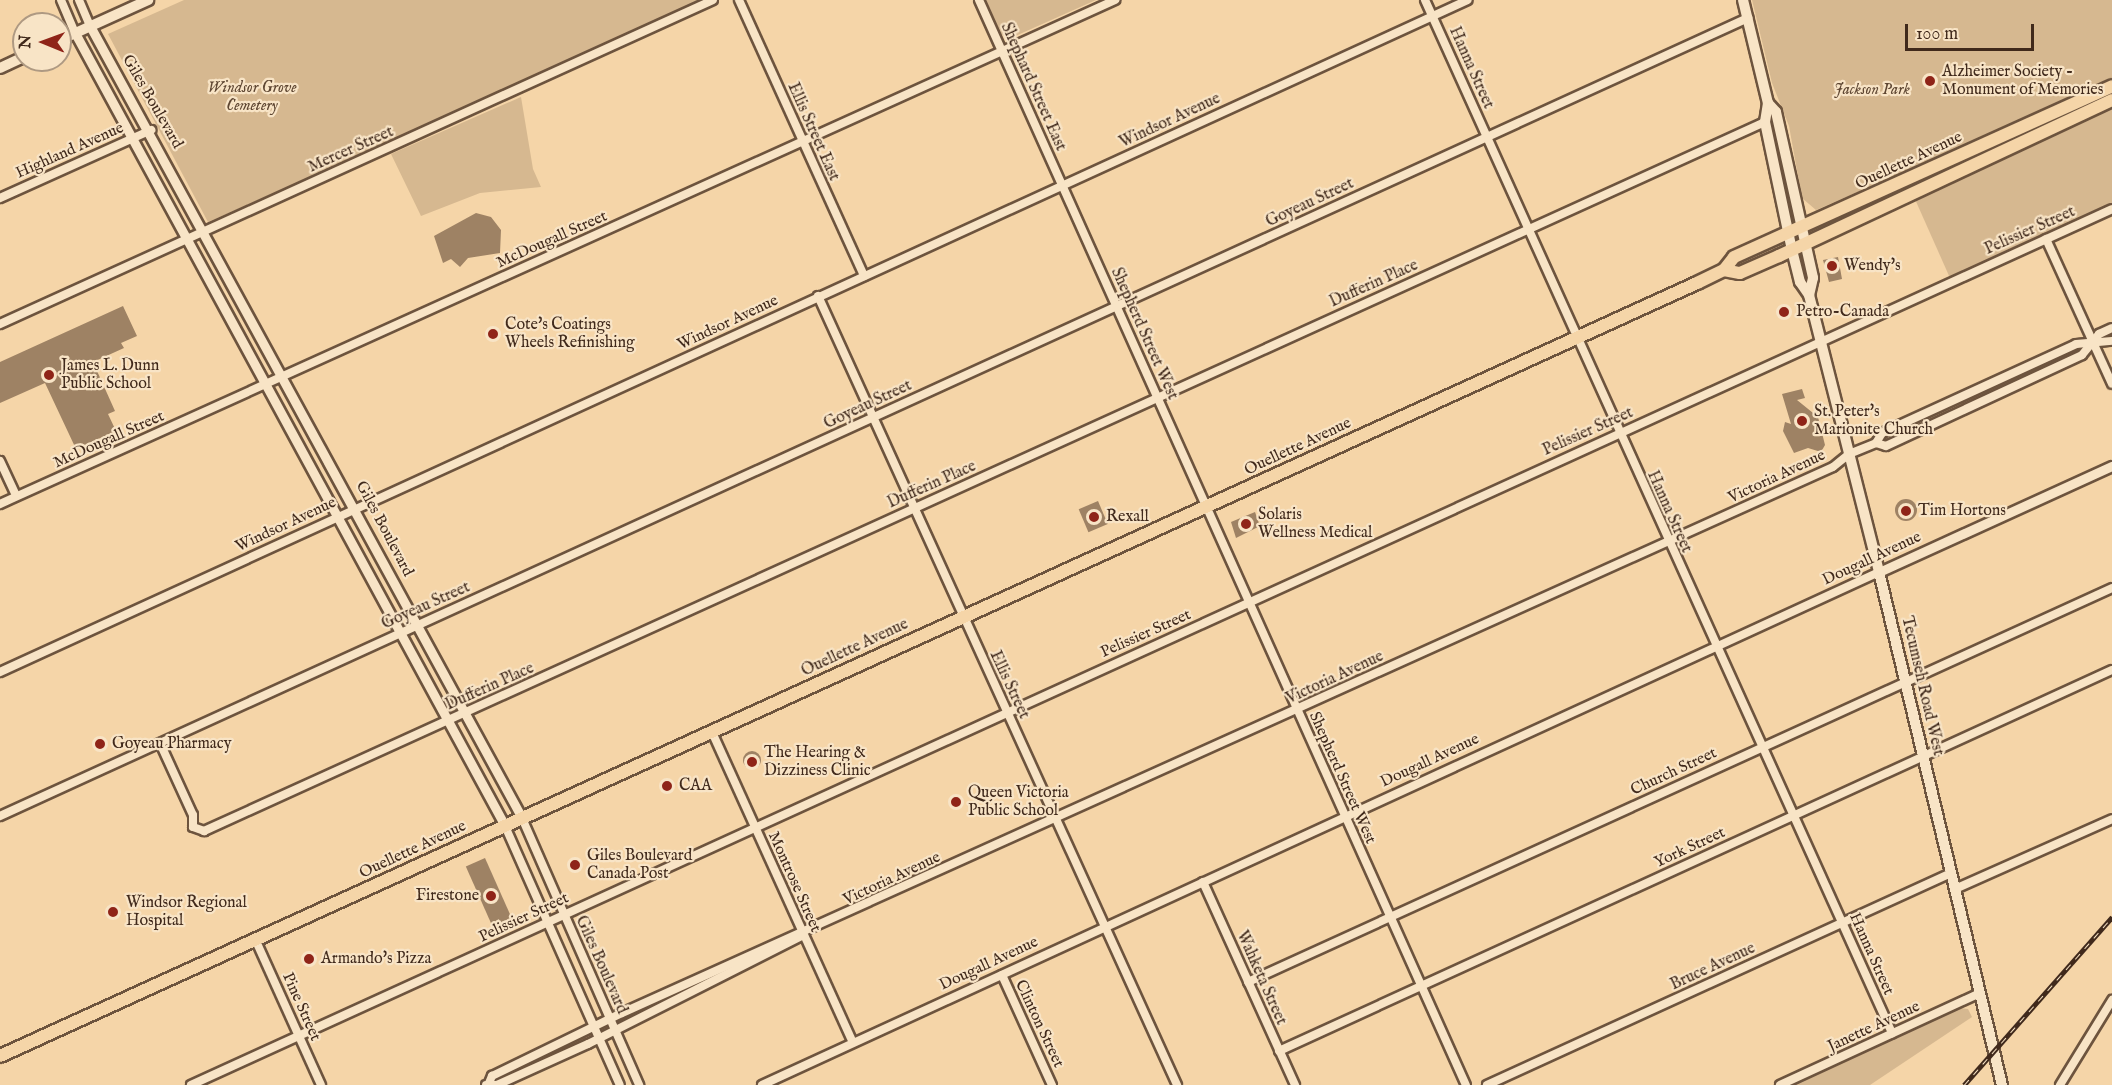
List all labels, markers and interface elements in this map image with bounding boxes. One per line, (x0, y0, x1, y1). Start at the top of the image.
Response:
north arrow (12, 12, 72, 72)
scale bar (1908, 12, 2037, 50)
street label: Shephard Street East (996, 20, 1070, 154)
text: 100 m (1916, 23, 1958, 46)
street label: Hanna Street (1444, 24, 1498, 112)
text: N (16, 35, 36, 49)
street label: Giles Boulevard (117, 52, 187, 152)
place label: Alzheimer Society - Monument of Memories (1942, 62, 2103, 100)
marker: Alzheimer Society - Monument of Memories (1923, 74, 1937, 88)
park label: Windsor Grove Cemetery (207, 78, 297, 116)
street label: Ellis Street East (783, 80, 843, 184)
park label: Jackson Park (1834, 80, 1910, 100)
street label: Windsor Avenue (1117, 89, 1223, 153)
street label: Highland Avenue (13, 119, 127, 183)
street label: Mercer Street (305, 123, 397, 177)
street label: Ouellette Avenue (1853, 128, 1965, 194)
street label: Goyeau Street (1263, 174, 1357, 232)
street label: Pelissier Street (1982, 203, 2078, 259)
street label: McDougall Street (494, 207, 610, 273)
street label: Dufferin Place (1327, 256, 1421, 312)
place label: Wendy's (1844, 256, 1901, 276)
marker: Wendy's (1825, 259, 1839, 273)
street label: Shepherd Street West (1106, 265, 1182, 403)
street label: Windsor Avenue (675, 291, 781, 355)
place label: Petro-Canada (1796, 302, 1889, 322)
marker: Petro-Canada (1777, 305, 1791, 319)
place label: Cote's Coatings Wheels Refinishing (505, 315, 635, 353)
marker: Cote's Coatings Wheels Refinishing (486, 327, 500, 341)
place label: James L. Dunn Public School (61, 356, 159, 394)
marker: James L. Dunn Public School (42, 368, 56, 382)
street label: Goyeau Street (821, 376, 915, 434)
place label: St. Peter's Marionite Church (1814, 402, 1933, 440)
street label: Pelissier Street (1540, 404, 1636, 460)
street label: McDougall Street (51, 407, 167, 473)
street label: Ouellette Avenue (1242, 414, 1354, 480)
marker: St. Peter's Marionite Church (1795, 414, 1809, 428)
street label: Victoria Avenue (1725, 446, 1829, 508)
street label: Dufferin Place (885, 457, 979, 513)
street label: Hanna Street (1642, 468, 1696, 556)
street label: Giles Boulevard (351, 478, 417, 580)
street label: Windsor Avenue (233, 493, 339, 557)
place label: Tim Hortons (1918, 501, 2006, 521)
marker: Tim Hortons (1899, 504, 1913, 518)
place label: Solaris Wellness Medical (1258, 505, 1372, 543)
place label: Rexall (1106, 507, 1149, 527)
marker: Rexall (1087, 510, 1101, 524)
marker: Solaris Wellness Medical (1239, 517, 1253, 531)
street label: Dougall Avenue (1820, 528, 1924, 590)
street label: Goyeau Street (379, 578, 473, 634)
street label: Pelissier Street (1098, 606, 1194, 662)
street label: Tecumseh Road West (1897, 614, 1947, 758)
street label: Ouellette Avenue (799, 615, 911, 681)
street label: Victoria Avenue (1283, 647, 1387, 709)
street label: Ellis Street (985, 648, 1033, 722)
street label: Dufferin Place (443, 659, 537, 715)
street label: Shepherd Street West (1304, 709, 1380, 847)
street label: Dougall Avenue (1378, 730, 1482, 792)
place label: Goyeau Pharmacy (112, 734, 232, 754)
marker: Goyeau Pharmacy (93, 737, 107, 751)
place label: The Hearing & Dizziness Clinic (764, 743, 871, 781)
street label: Church Street (1628, 744, 1720, 800)
marker: The Hearing & Dizziness Clinic (745, 755, 759, 769)
place label: CAA (679, 776, 712, 796)
marker: CAA (660, 779, 674, 793)
place label: Queen Victoria Public School (968, 783, 1069, 821)
marker: Queen Victoria Public School (949, 795, 963, 809)
street label: Ouellette Avenue (357, 817, 469, 883)
street label: York Street (1651, 823, 1729, 873)
street label: Montrose Street (763, 829, 825, 935)
place label: Giles Boulevard Canada Post (587, 846, 692, 884)
street label: Victoria Avenue (840, 848, 944, 910)
marker: Giles Boulevard Canada Post (568, 858, 582, 872)
place label: Firestone (416, 886, 479, 906)
street label: Pelissier Street (476, 889, 572, 947)
marker: Firestone (484, 889, 498, 903)
place label: Windsor Regional Hospital (126, 893, 247, 931)
marker: Windsor Regional Hospital (104, 903, 122, 921)
street label: Hanna Street (1844, 910, 1898, 998)
street label: Giles Boulevard (571, 913, 631, 1017)
street label: Wahketa Street (1232, 928, 1290, 1028)
street label: Dougall Avenue (937, 933, 1041, 995)
street label: Bruce Avenue (1668, 939, 1758, 995)
place label: Armando's Pizza (321, 949, 431, 969)
marker: Armando's Pizza (302, 952, 316, 966)
street label: Pine Street (277, 970, 325, 1044)
street label: Clinton Street (1010, 977, 1068, 1071)
street label: Janette Avenue (1825, 997, 1923, 1057)

